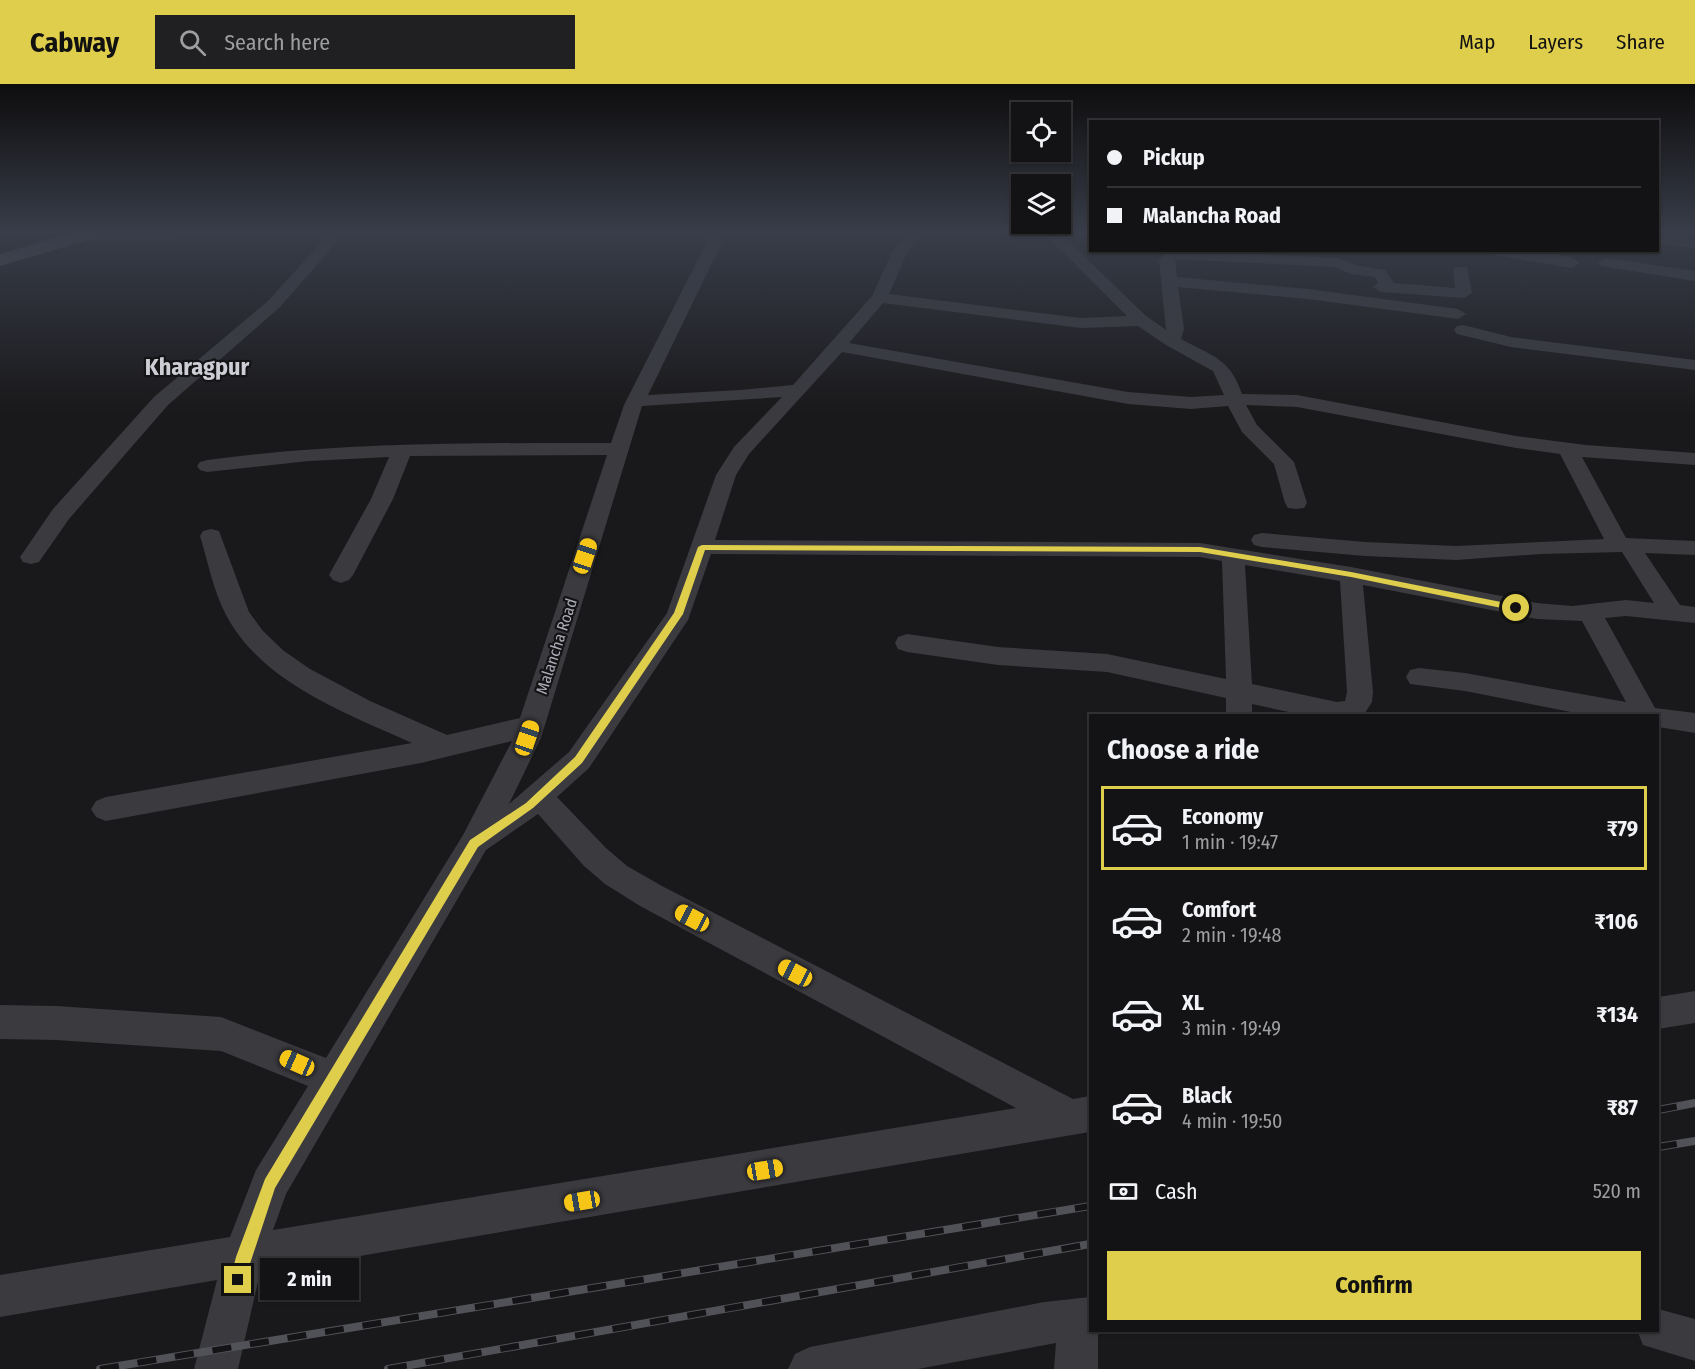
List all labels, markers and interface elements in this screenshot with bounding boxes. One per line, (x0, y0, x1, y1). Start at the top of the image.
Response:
search box (155, 15, 575, 69)
text: Cabway (30, 26, 119, 59)
icon: search (176, 26, 209, 59)
text: Search here (224, 29, 330, 56)
text: Map (1459, 29, 1495, 55)
text: Layers (1528, 29, 1583, 55)
text: Share (1616, 29, 1665, 55)
map controls (1011, 102, 1071, 234)
button: locate (1011, 102, 1071, 162)
text: Pickup (1143, 144, 1205, 171)
button: layers (1011, 174, 1071, 234)
text: Malancha Road (1143, 202, 1281, 229)
district label: Kharagpur (145, 353, 249, 381)
car (571, 536, 599, 576)
route start (1502, 594, 1529, 621)
street label: Malancha Road (532, 596, 581, 696)
car (513, 718, 541, 758)
text: Choose a ride (1107, 734, 1259, 766)
icon: car (1110, 801, 1164, 855)
text: Economy (1182, 803, 1263, 830)
text: ₹79 (1607, 815, 1638, 842)
text: 1 min · 19:47 (1182, 830, 1278, 854)
icon: car (1110, 894, 1164, 948)
text: Comfort (1182, 896, 1256, 923)
car (672, 902, 712, 934)
text: ₹106 (1594, 908, 1638, 935)
text: 2 min · 19:48 (1182, 923, 1281, 947)
car (775, 957, 815, 989)
icon: car (1110, 987, 1164, 1041)
text: XL (1182, 989, 1204, 1016)
text: ₹134 (1596, 1001, 1638, 1028)
text: 3 min · 19:49 (1182, 1016, 1281, 1040)
car (277, 1047, 317, 1079)
icon: car (1110, 1080, 1164, 1134)
text: Black (1182, 1082, 1232, 1109)
text: ₹87 (1607, 1094, 1638, 1121)
text: 4 min · 19:50 (1182, 1109, 1282, 1133)
car (746, 1158, 784, 1182)
icon: cash (1107, 1175, 1140, 1208)
text: Cash (1155, 1178, 1198, 1205)
text: 520 m (1593, 1179, 1641, 1203)
car (563, 1189, 601, 1213)
button: Confirm (1107, 1251, 1641, 1320)
callout: 2 min (259, 1259, 358, 1301)
route end (224, 1266, 251, 1293)
text: 2 min (287, 1267, 332, 1291)

